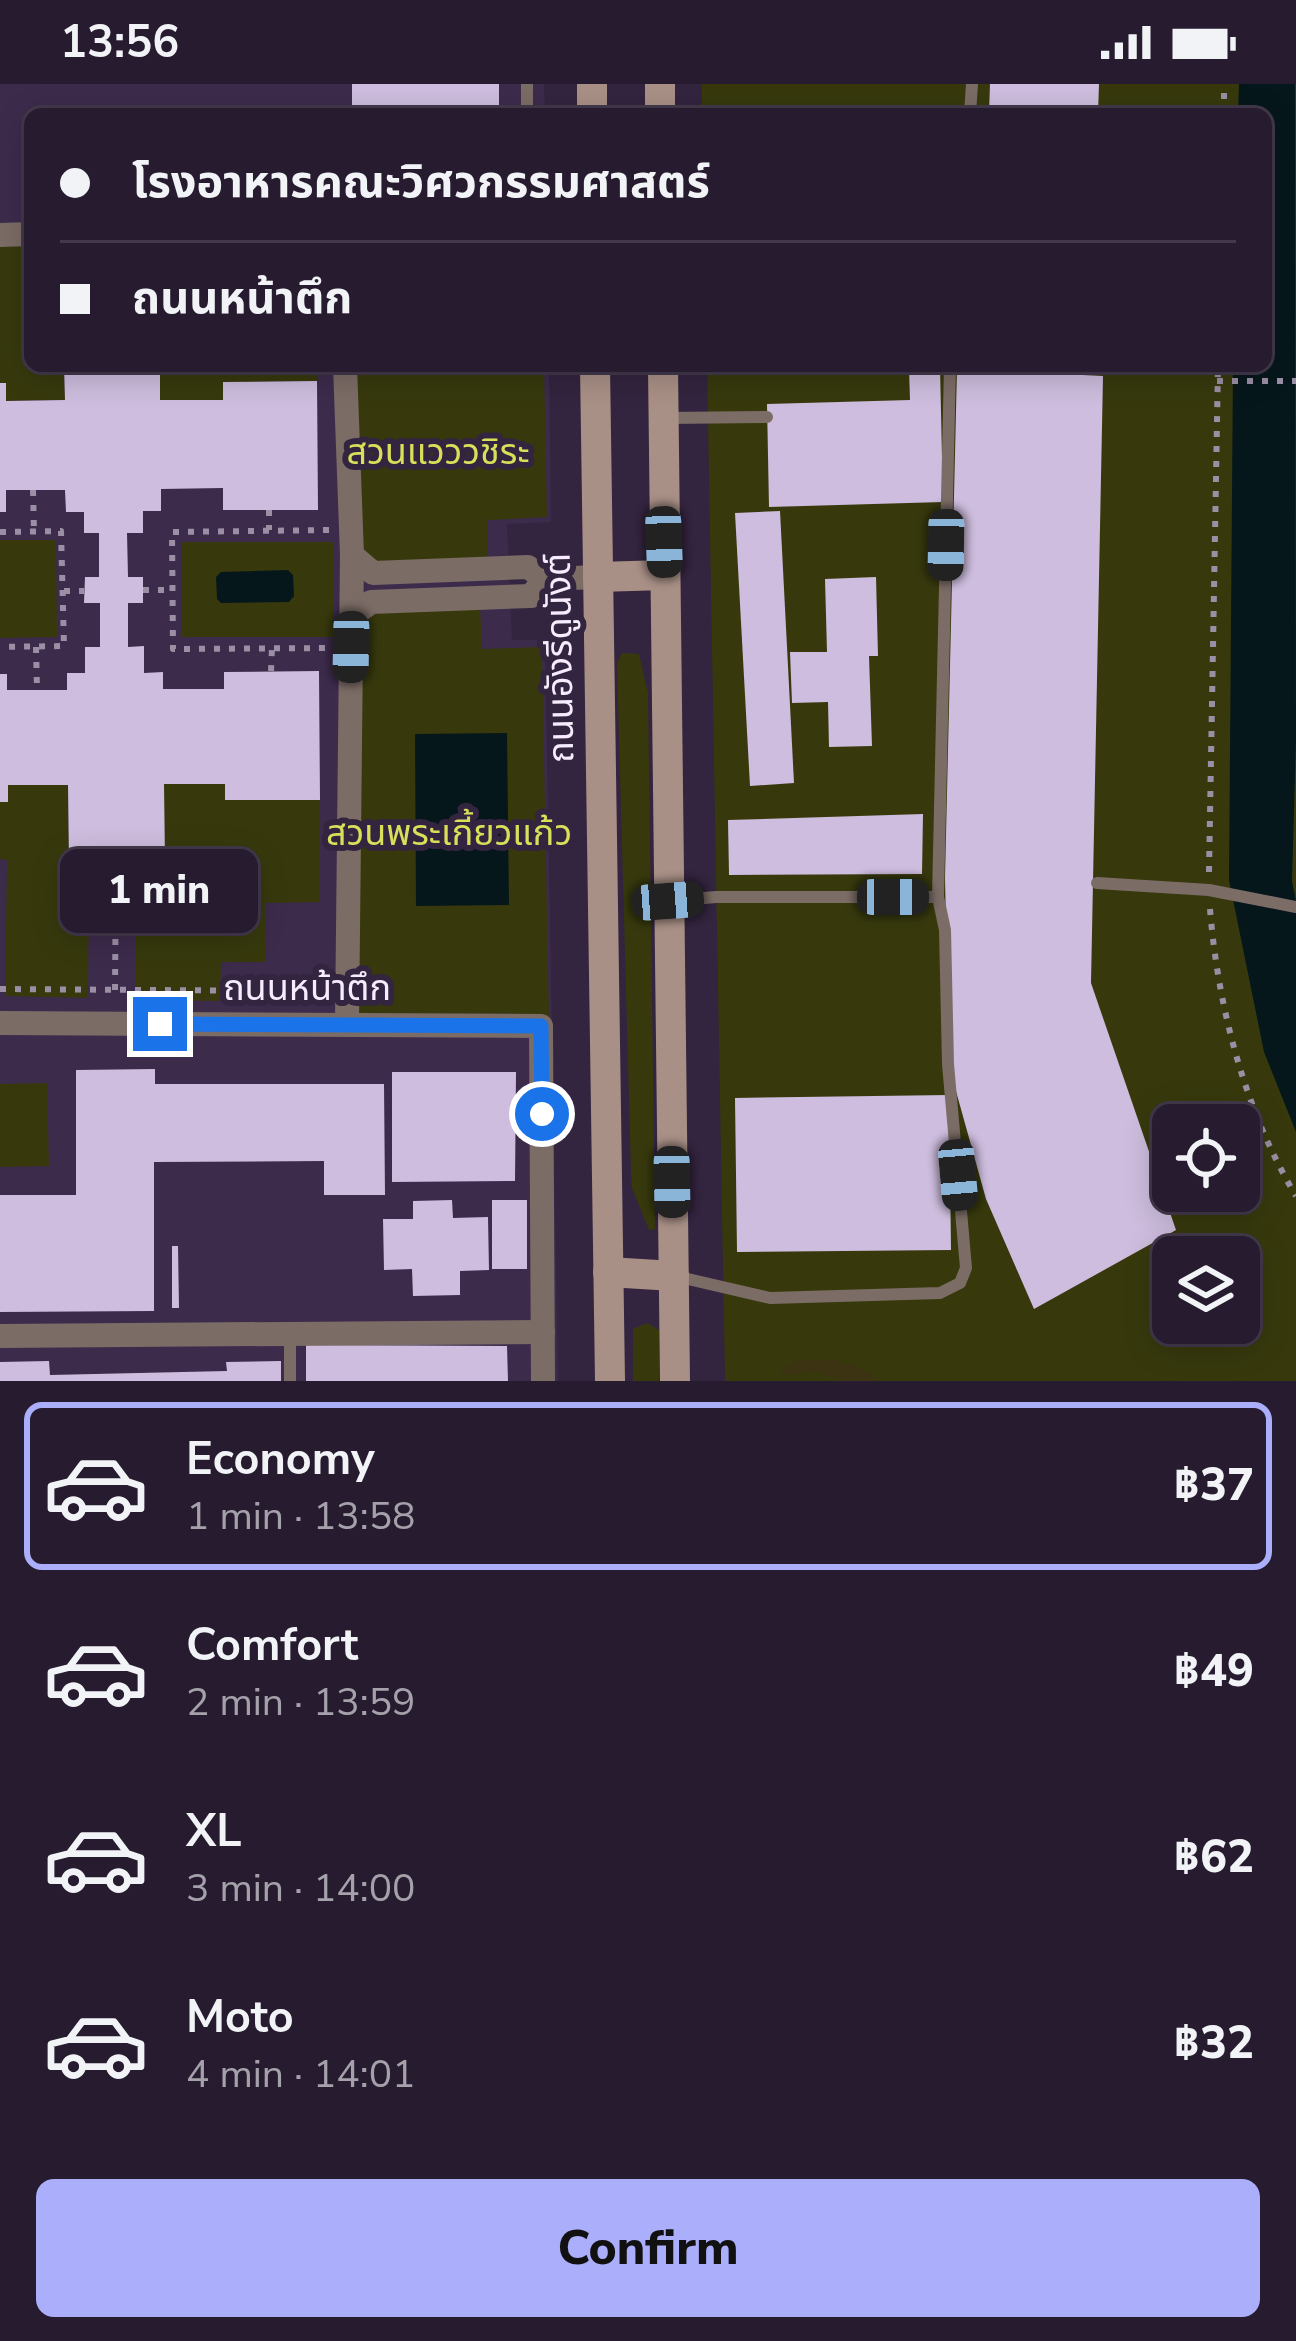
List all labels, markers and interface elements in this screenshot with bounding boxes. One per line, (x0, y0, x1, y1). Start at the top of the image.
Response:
text: 13:56 (60, 12, 179, 73)
text: โรงอาหารคณะวิศวกรรมศาสตร์ (132, 152, 710, 213)
text: ถนนหน้าตึก (132, 268, 352, 329)
park label: สวนแวววชิระ (346, 428, 530, 477)
car (645, 505, 683, 579)
car (927, 509, 965, 581)
street label: ถนนอังรีดูนังต์ (534, 553, 586, 763)
car (332, 611, 370, 683)
park label: สวนพระเกี้ยวแก้ว (326, 808, 572, 858)
callout: 1 min (61, 850, 259, 934)
text: 1 min (108, 864, 210, 917)
car (857, 879, 929, 915)
car (631, 881, 705, 921)
street label: ถนนหน้าตึก (223, 964, 391, 1013)
route end (133, 997, 187, 1051)
route start (515, 1087, 569, 1141)
map controls (1152, 1104, 1260, 1344)
button: locate (1152, 1104, 1260, 1212)
car (937, 1138, 979, 1212)
car (653, 1146, 691, 1218)
button: layers (1152, 1236, 1260, 1344)
text: Economy (186, 1429, 375, 1490)
icon: car (42, 1432, 150, 1540)
text: ฿37 (1174, 1455, 1254, 1516)
text: 1 min · 13:58 (186, 1490, 415, 1543)
text: Comfort (186, 1615, 358, 1676)
icon: car (42, 1618, 150, 1726)
text: ฿49 (1174, 1641, 1254, 1702)
text: 2 min · 13:59 (186, 1676, 415, 1729)
text: XL (186, 1801, 242, 1862)
icon: car (42, 1804, 150, 1912)
text: ฿62 (1174, 1827, 1254, 1888)
text: 3 min · 14:00 (186, 1862, 415, 1915)
text: Moto (186, 1987, 294, 2048)
icon: car (42, 1990, 150, 2098)
text: ฿32 (1174, 2013, 1254, 2074)
text: 4 min · 14:01 (186, 2048, 415, 2101)
button: Confirm (36, 2179, 1260, 2317)

